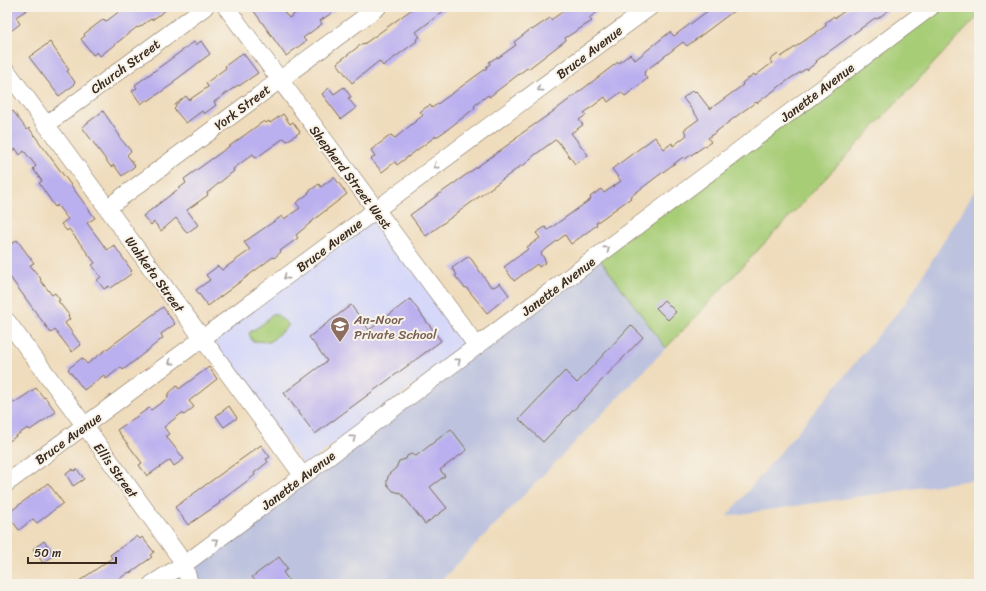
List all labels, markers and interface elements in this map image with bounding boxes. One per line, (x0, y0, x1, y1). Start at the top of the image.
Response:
street label: Bruce Avenue (551, 19, 628, 85)
street label: Church Street (85, 33, 166, 100)
street label: Janette Avenue (774, 57, 859, 129)
street label: York Street (209, 78, 276, 136)
one-way arrow (538, 84, 545, 91)
street label: Shepherd Street West (303, 120, 398, 235)
one-way arrow (433, 161, 440, 168)
street label: Bruce Avenue (291, 212, 368, 278)
street label: Wahketa Street (119, 231, 191, 318)
one-way arrow (602, 247, 609, 254)
street label: Janette Avenue (515, 251, 600, 323)
one-way arrow (284, 272, 291, 279)
place label: An-Noor Private School (353, 308, 437, 346)
school or university icon: An-Noor Private School (329, 315, 351, 343)
one-way arrow (169, 357, 176, 364)
one-way arrow (453, 358, 460, 365)
street label: Bruce Avenue (30, 406, 107, 471)
one-way arrow (349, 436, 356, 443)
street label: Ellis Street (87, 438, 144, 504)
street label: Janette Avenue (255, 445, 340, 517)
scale bar (28, 539, 116, 565)
one-way arrow (211, 539, 218, 546)
text: 50 m (34, 542, 61, 564)

